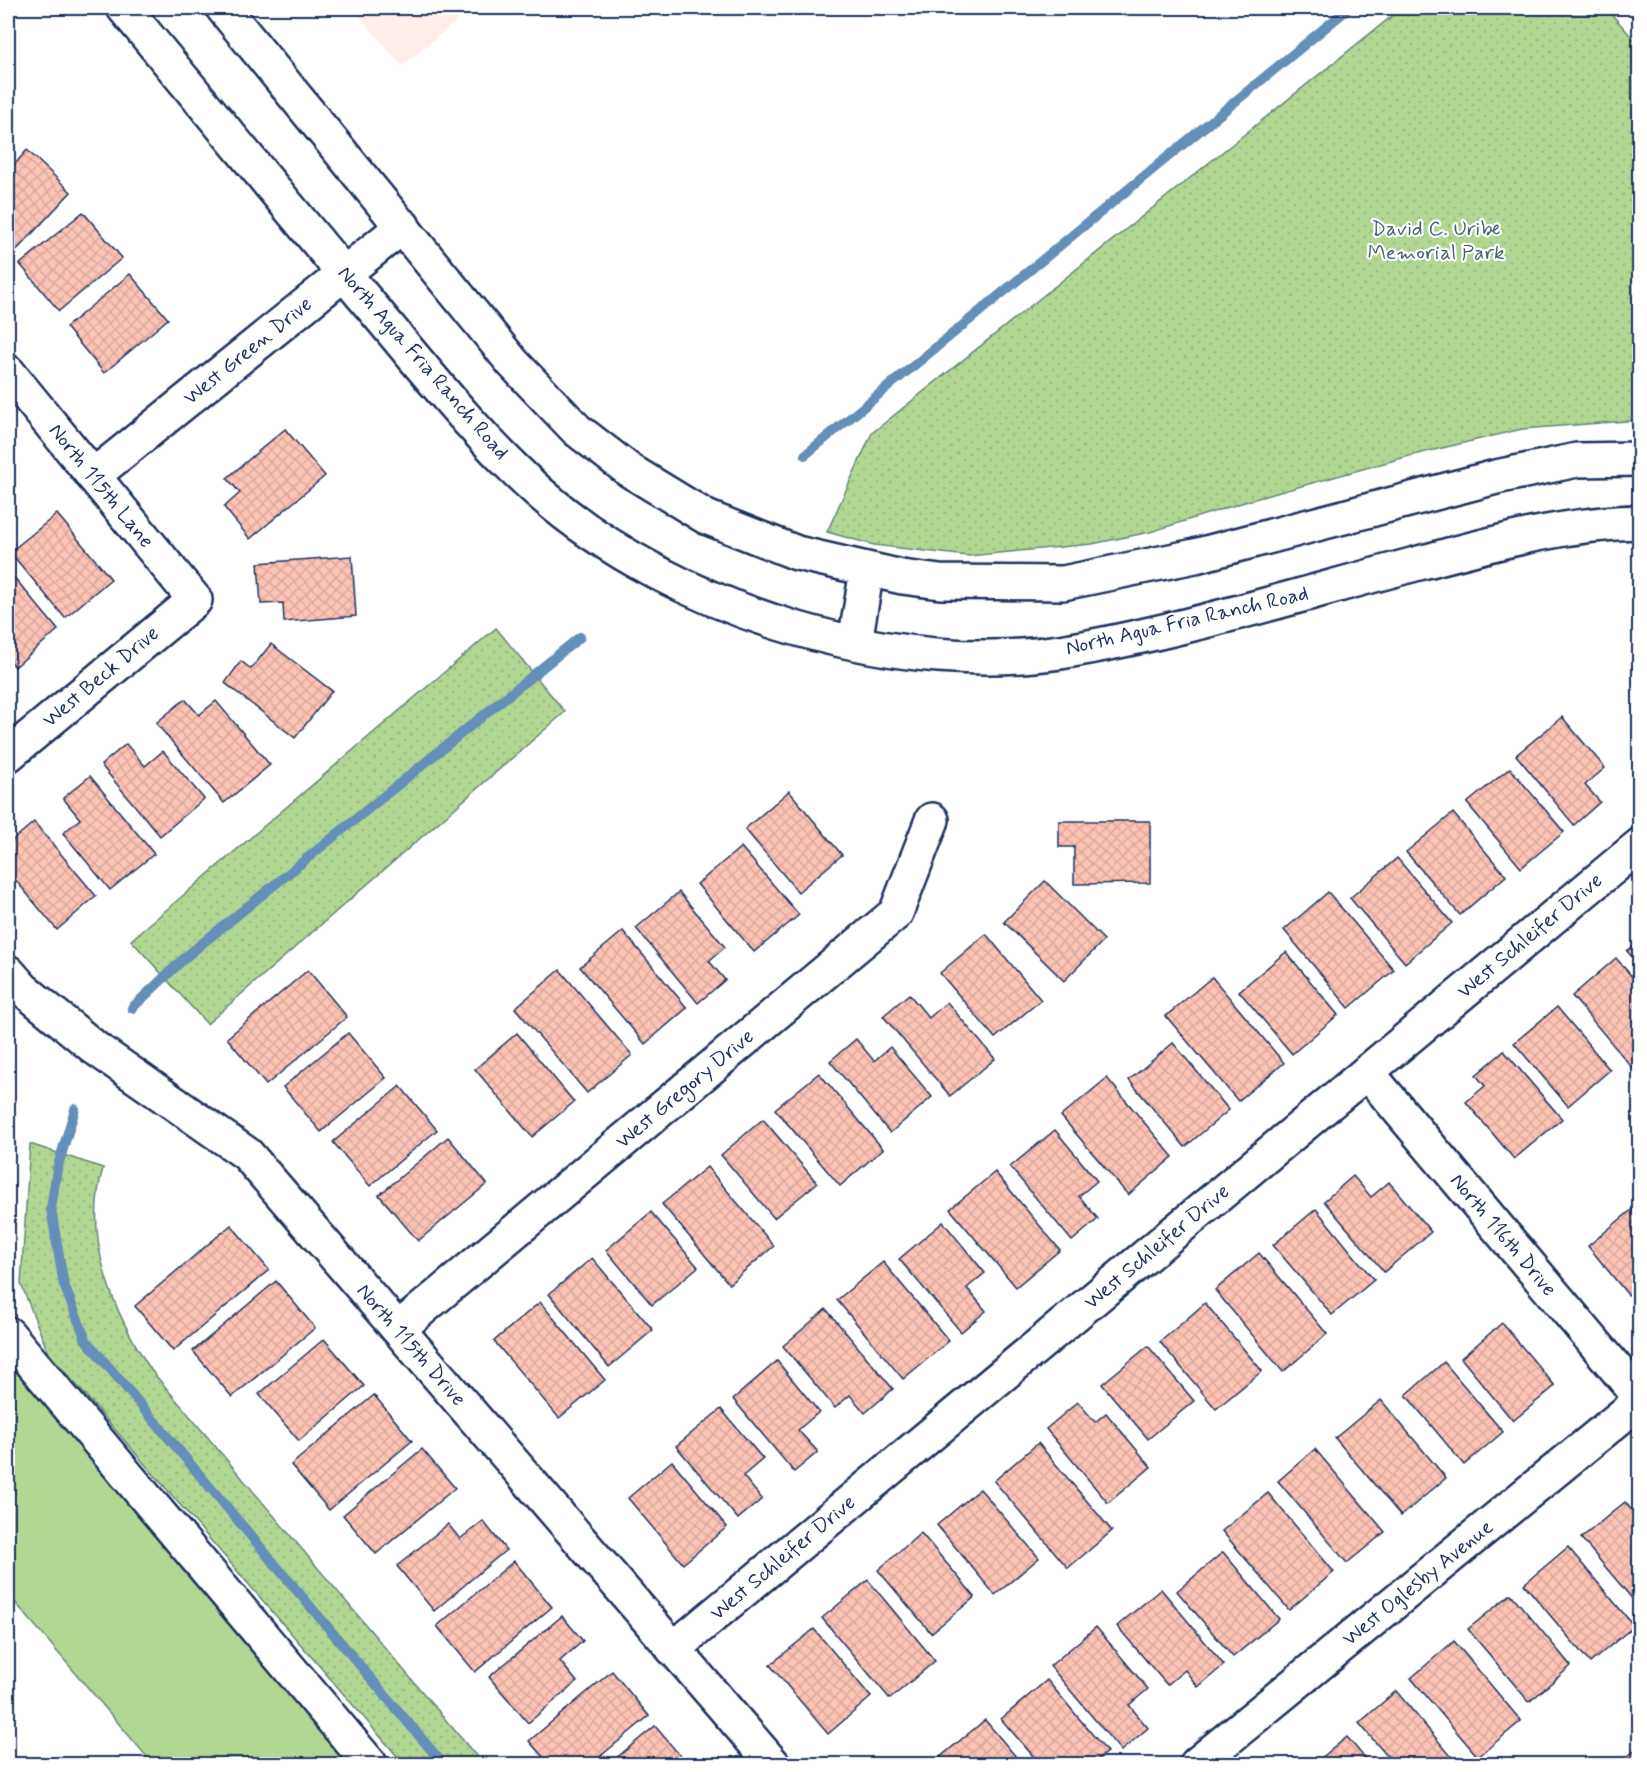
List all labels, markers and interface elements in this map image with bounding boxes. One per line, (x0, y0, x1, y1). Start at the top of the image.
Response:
park label: David C. Uribe Memorial Park (1367, 215, 1505, 267)
street label: North Agua Fria Ranch Road (331, 260, 515, 466)
street label: West Green Drive (178, 290, 318, 412)
street label: North 115th Lane (42, 418, 160, 554)
street label: North Agua Fria Ranch Road (1063, 579, 1311, 663)
street label: West Beck Drive (37, 620, 165, 734)
street label: West Schleifer Drive (1451, 867, 1609, 1005)
street label: West Gregory Drive (610, 1023, 761, 1156)
street label: North 116th Drive (1443, 1168, 1563, 1302)
street label: West Schleifer Drive (1078, 1178, 1236, 1316)
street label: North 115th Drive (350, 1278, 472, 1412)
street label: West Schleifer Drive (704, 1489, 862, 1627)
street label: West Oglesby Avenue (1337, 1513, 1499, 1653)

